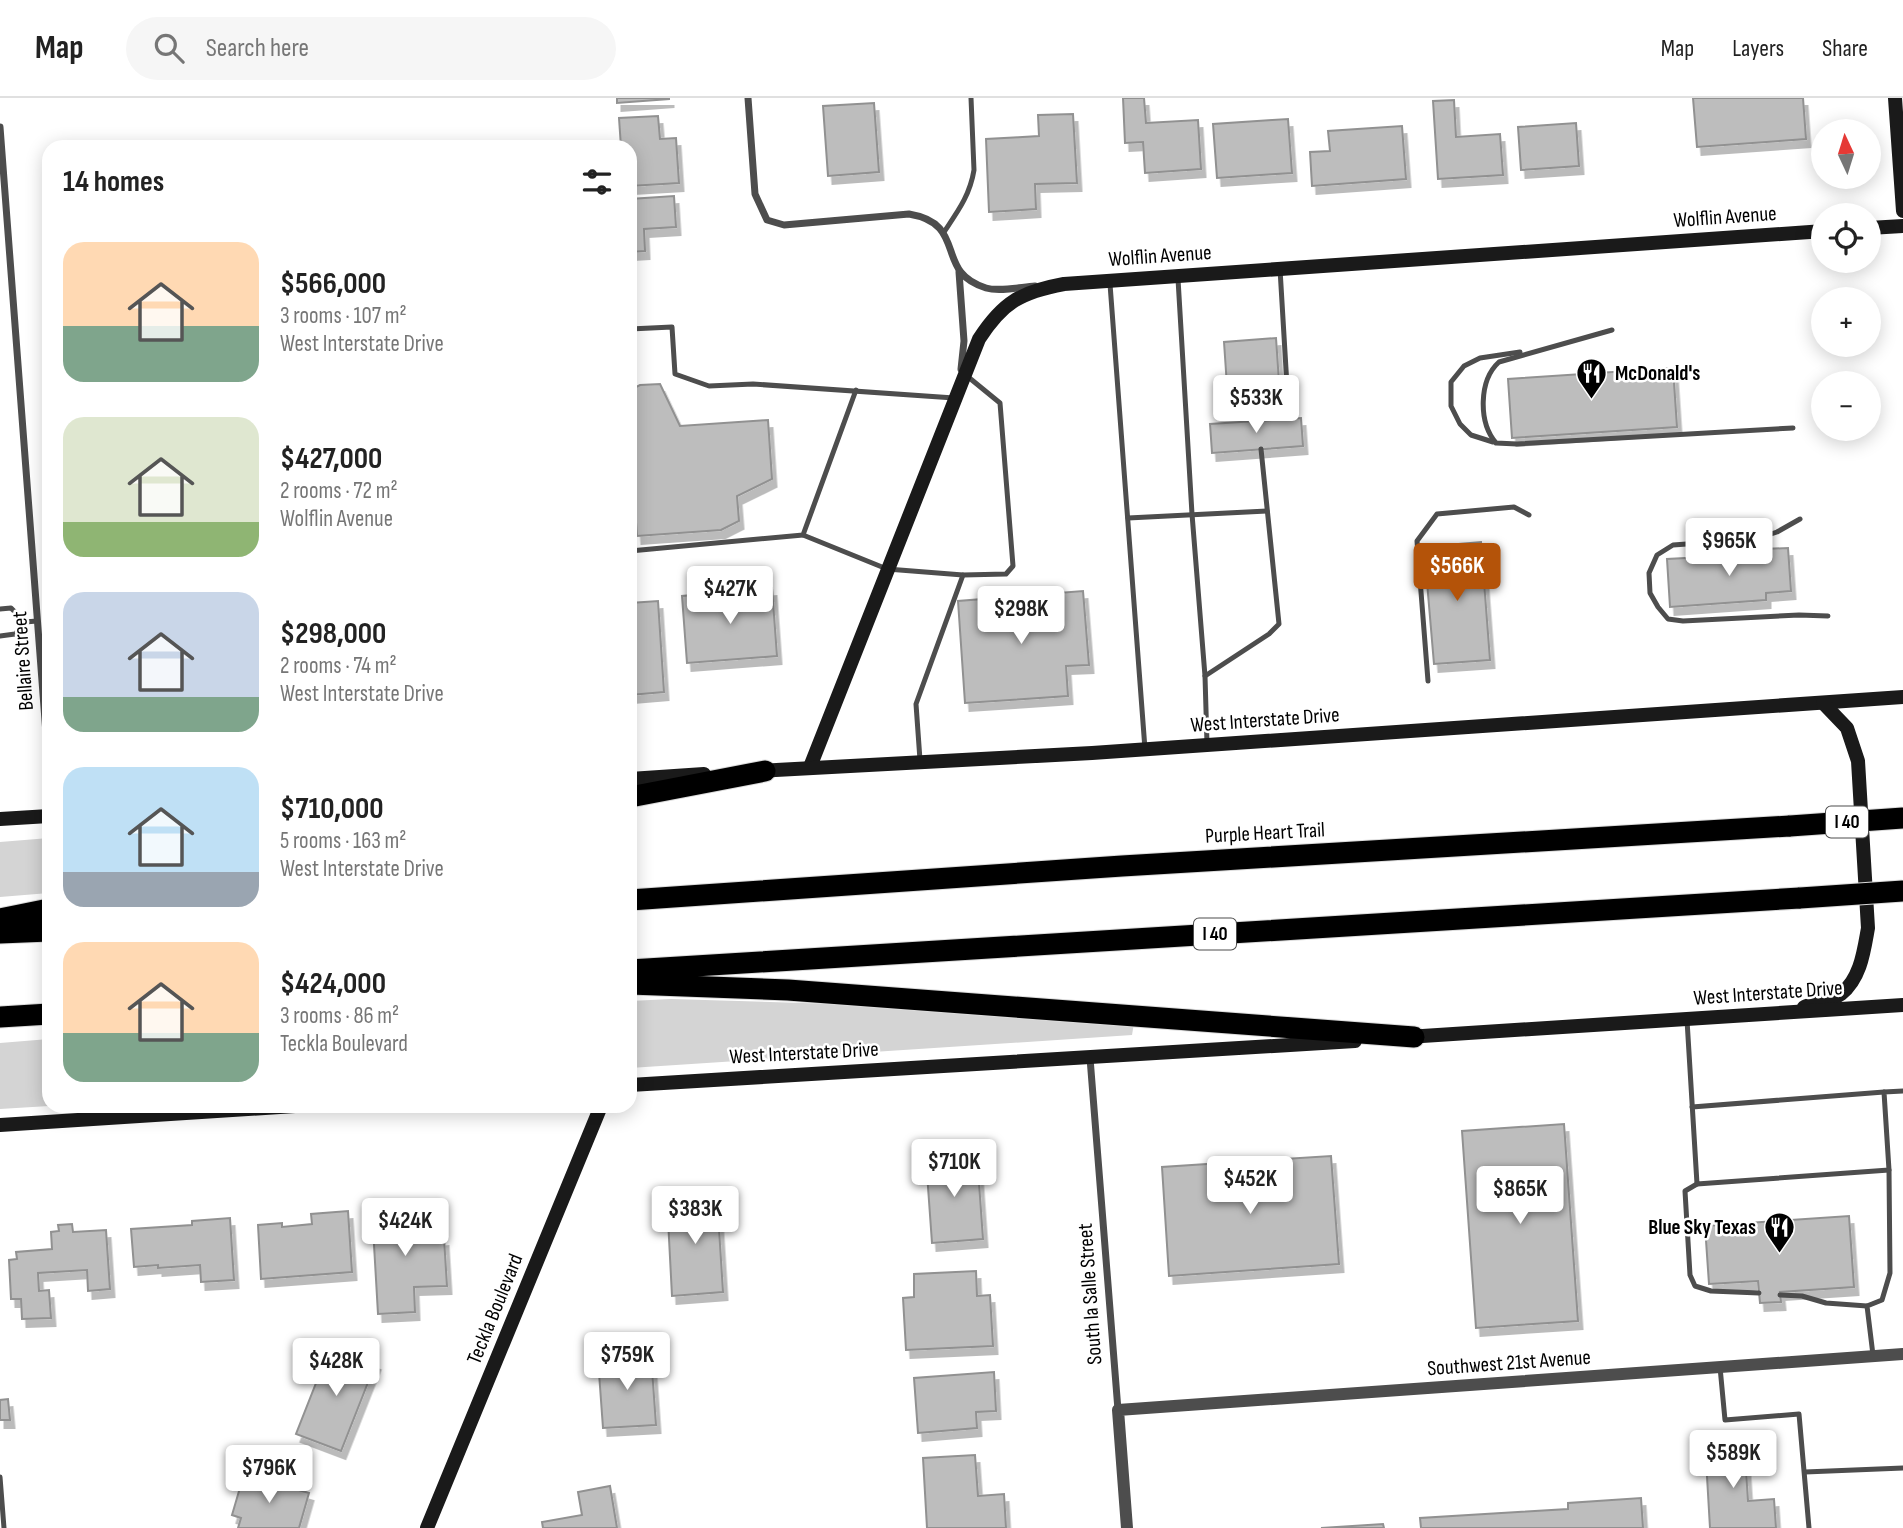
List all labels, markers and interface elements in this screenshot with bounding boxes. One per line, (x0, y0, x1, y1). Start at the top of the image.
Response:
search box (126, 17, 616, 80)
text: Map (35, 28, 84, 68)
icon: search (150, 29, 188, 67)
text: Search here (206, 33, 309, 64)
text: Map (1661, 34, 1694, 63)
text: Layers (1732, 34, 1784, 63)
text: Share (1822, 34, 1868, 63)
north arrow (1811, 119, 1881, 189)
map controls (1811, 119, 1881, 441)
icon: filters (578, 163, 616, 201)
text: 14 homes (63, 164, 164, 200)
street label: Wolflin Avenue (1673, 201, 1777, 233)
button: locate (1811, 203, 1881, 273)
street label: Wolflin Avenue (1108, 240, 1212, 272)
text: $566,000 (280, 266, 386, 302)
icon: home (119, 270, 203, 354)
button: + (1811, 287, 1881, 357)
text: 3 rooms · 107 m² (280, 302, 407, 330)
text: West Interstate Drive (280, 330, 444, 358)
restaurant icon: McDonald's (1575, 356, 1609, 400)
place label: McDonald's (1615, 361, 1700, 386)
button: − (1811, 371, 1881, 441)
pin: $533K (1207, 376, 1305, 435)
text: $533K (1229, 384, 1283, 412)
text: $427,000 (280, 441, 382, 477)
icon: home (119, 445, 203, 529)
text: 2 rooms · 72 m² (280, 477, 398, 505)
text: Wolflin Avenue (280, 505, 393, 533)
pin: $965K (1680, 518, 1778, 578)
text: $965K (1702, 527, 1756, 555)
pin: $566K (1408, 544, 1506, 603)
text: $566K (1430, 552, 1484, 580)
pin: $427K (681, 566, 779, 626)
text: $427K (703, 575, 757, 603)
pin: $298K (972, 587, 1070, 646)
text: $298K (994, 595, 1048, 623)
street label: Bellaire Street (7, 611, 39, 711)
text: $298,000 (280, 616, 386, 652)
icon: home (119, 620, 203, 704)
text: 2 rooms · 74 m² (280, 652, 397, 680)
text: West Interstate Drive (280, 680, 444, 708)
street label: West Interstate Drive (1190, 702, 1340, 738)
text: $710,000 (280, 791, 384, 827)
icon: home (119, 795, 203, 879)
road number: I 40 (1826, 806, 1868, 838)
street label: Purple Heart Trail (1205, 817, 1325, 849)
text: 5 rooms · 163 m² (280, 827, 406, 855)
text: West Interstate Drive (280, 855, 444, 883)
road number: I 40 (1194, 918, 1236, 950)
text: $424,000 (280, 966, 386, 1002)
icon: home (119, 970, 203, 1054)
street label: West Interstate Drive (1693, 975, 1843, 1011)
text: 3 rooms · 86 m² (280, 1002, 399, 1030)
text: Teckla Boulevard (280, 1030, 408, 1058)
street label: West Interstate Drive (729, 1037, 879, 1069)
pin: $710K (905, 1140, 1003, 1199)
text: $710K (927, 1148, 981, 1176)
pin: $452K (1201, 1156, 1299, 1216)
text: $452K (1223, 1165, 1277, 1193)
pin: $865K (1471, 1166, 1569, 1226)
text: $865K (1493, 1175, 1547, 1203)
pin: $383K (646, 1186, 744, 1246)
text: $383K (668, 1195, 722, 1223)
pin: $424K (356, 1198, 454, 1258)
text: $424K (378, 1207, 432, 1235)
restaurant icon: Blue Sky Texas (1762, 1210, 1796, 1254)
place label: Blue Sky Texas (1648, 1215, 1756, 1240)
street label: South la Salle Street (1073, 1223, 1107, 1365)
street label: Teckla Boulevard (462, 1250, 528, 1368)
pin: $759K (578, 1332, 676, 1392)
pin: $428K (287, 1338, 385, 1398)
text: $759K (600, 1341, 654, 1369)
street label: Southwest 21st Avenue (1426, 1345, 1592, 1381)
text: $428K (309, 1347, 363, 1375)
pin: $589K (1684, 1430, 1782, 1490)
text: $589K (1706, 1439, 1760, 1467)
pin: $796K (220, 1446, 318, 1505)
text: $796K (242, 1454, 296, 1482)

